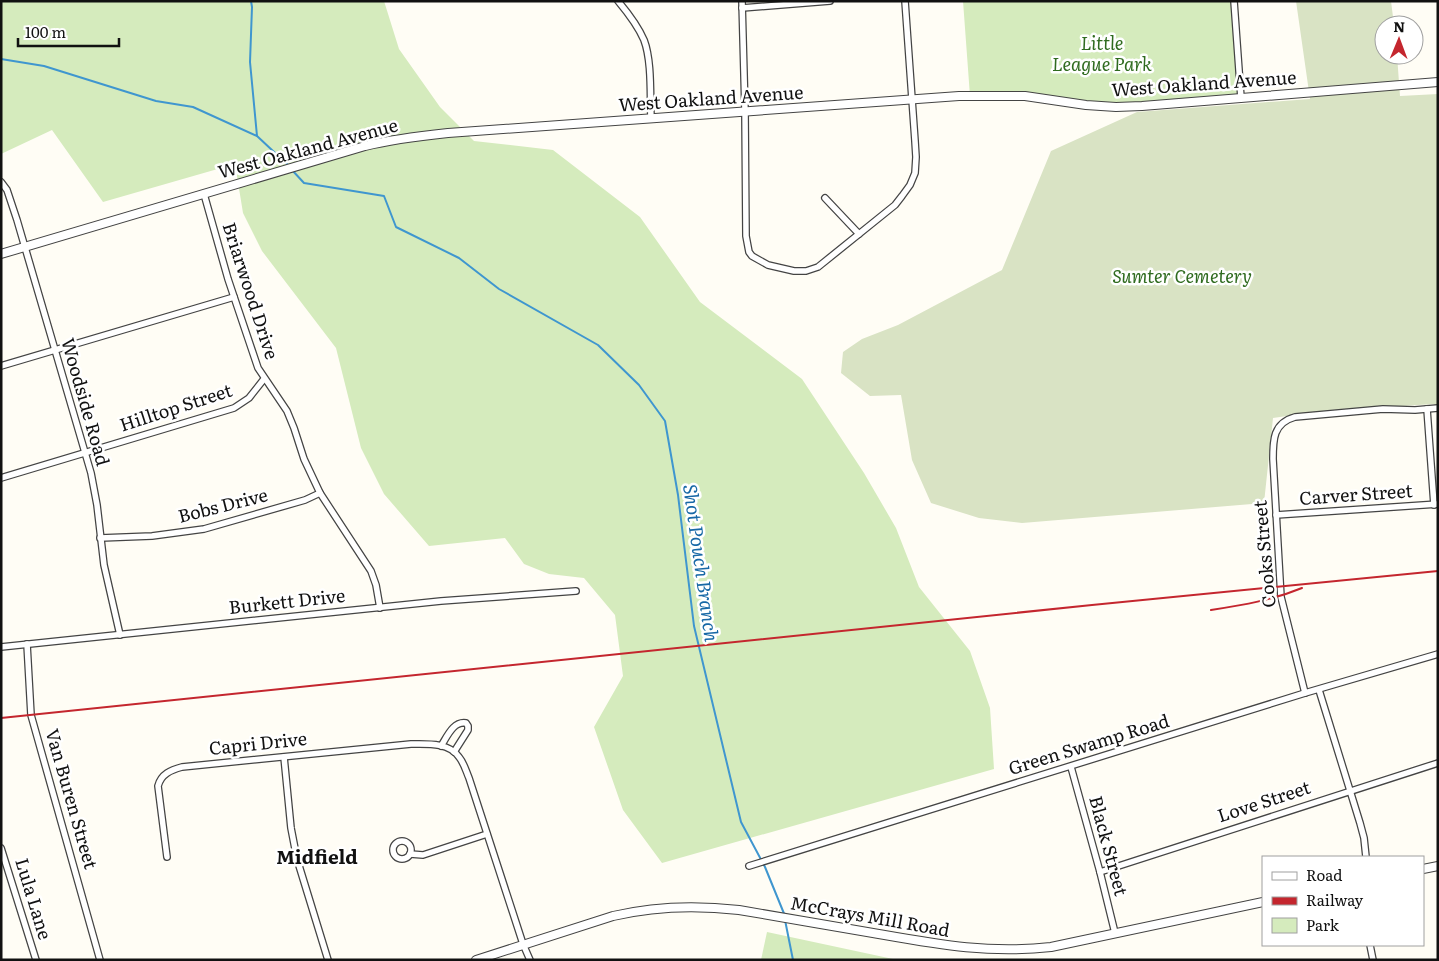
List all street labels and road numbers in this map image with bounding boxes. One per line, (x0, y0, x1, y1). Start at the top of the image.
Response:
street label: West Oakland Avenue (1110, 63, 1297, 102)
street label: West Oakland Avenue (617, 78, 804, 117)
street label: West Oakland Avenue (215, 111, 401, 185)
street label: Briarwood Drive (217, 219, 286, 363)
street label: Woodside Road (55, 335, 118, 469)
street label: Hilltop Street (116, 375, 236, 437)
street label: Carver Street (1298, 476, 1414, 511)
street label: Bobs Drive (175, 480, 270, 529)
street label: Cooks Street (1245, 499, 1282, 609)
street label: Burkett Drive (227, 581, 346, 620)
street label: Green Swamp Road (1005, 706, 1172, 781)
street label: Capri Drive (208, 724, 308, 761)
street label: Van Buren Street (39, 725, 106, 873)
street label: Love Street (1214, 773, 1314, 828)
street label: Black Street (1083, 793, 1136, 899)
street label: Lula Lane (9, 854, 60, 943)
street label: McCrays Mill Road (788, 888, 952, 943)

